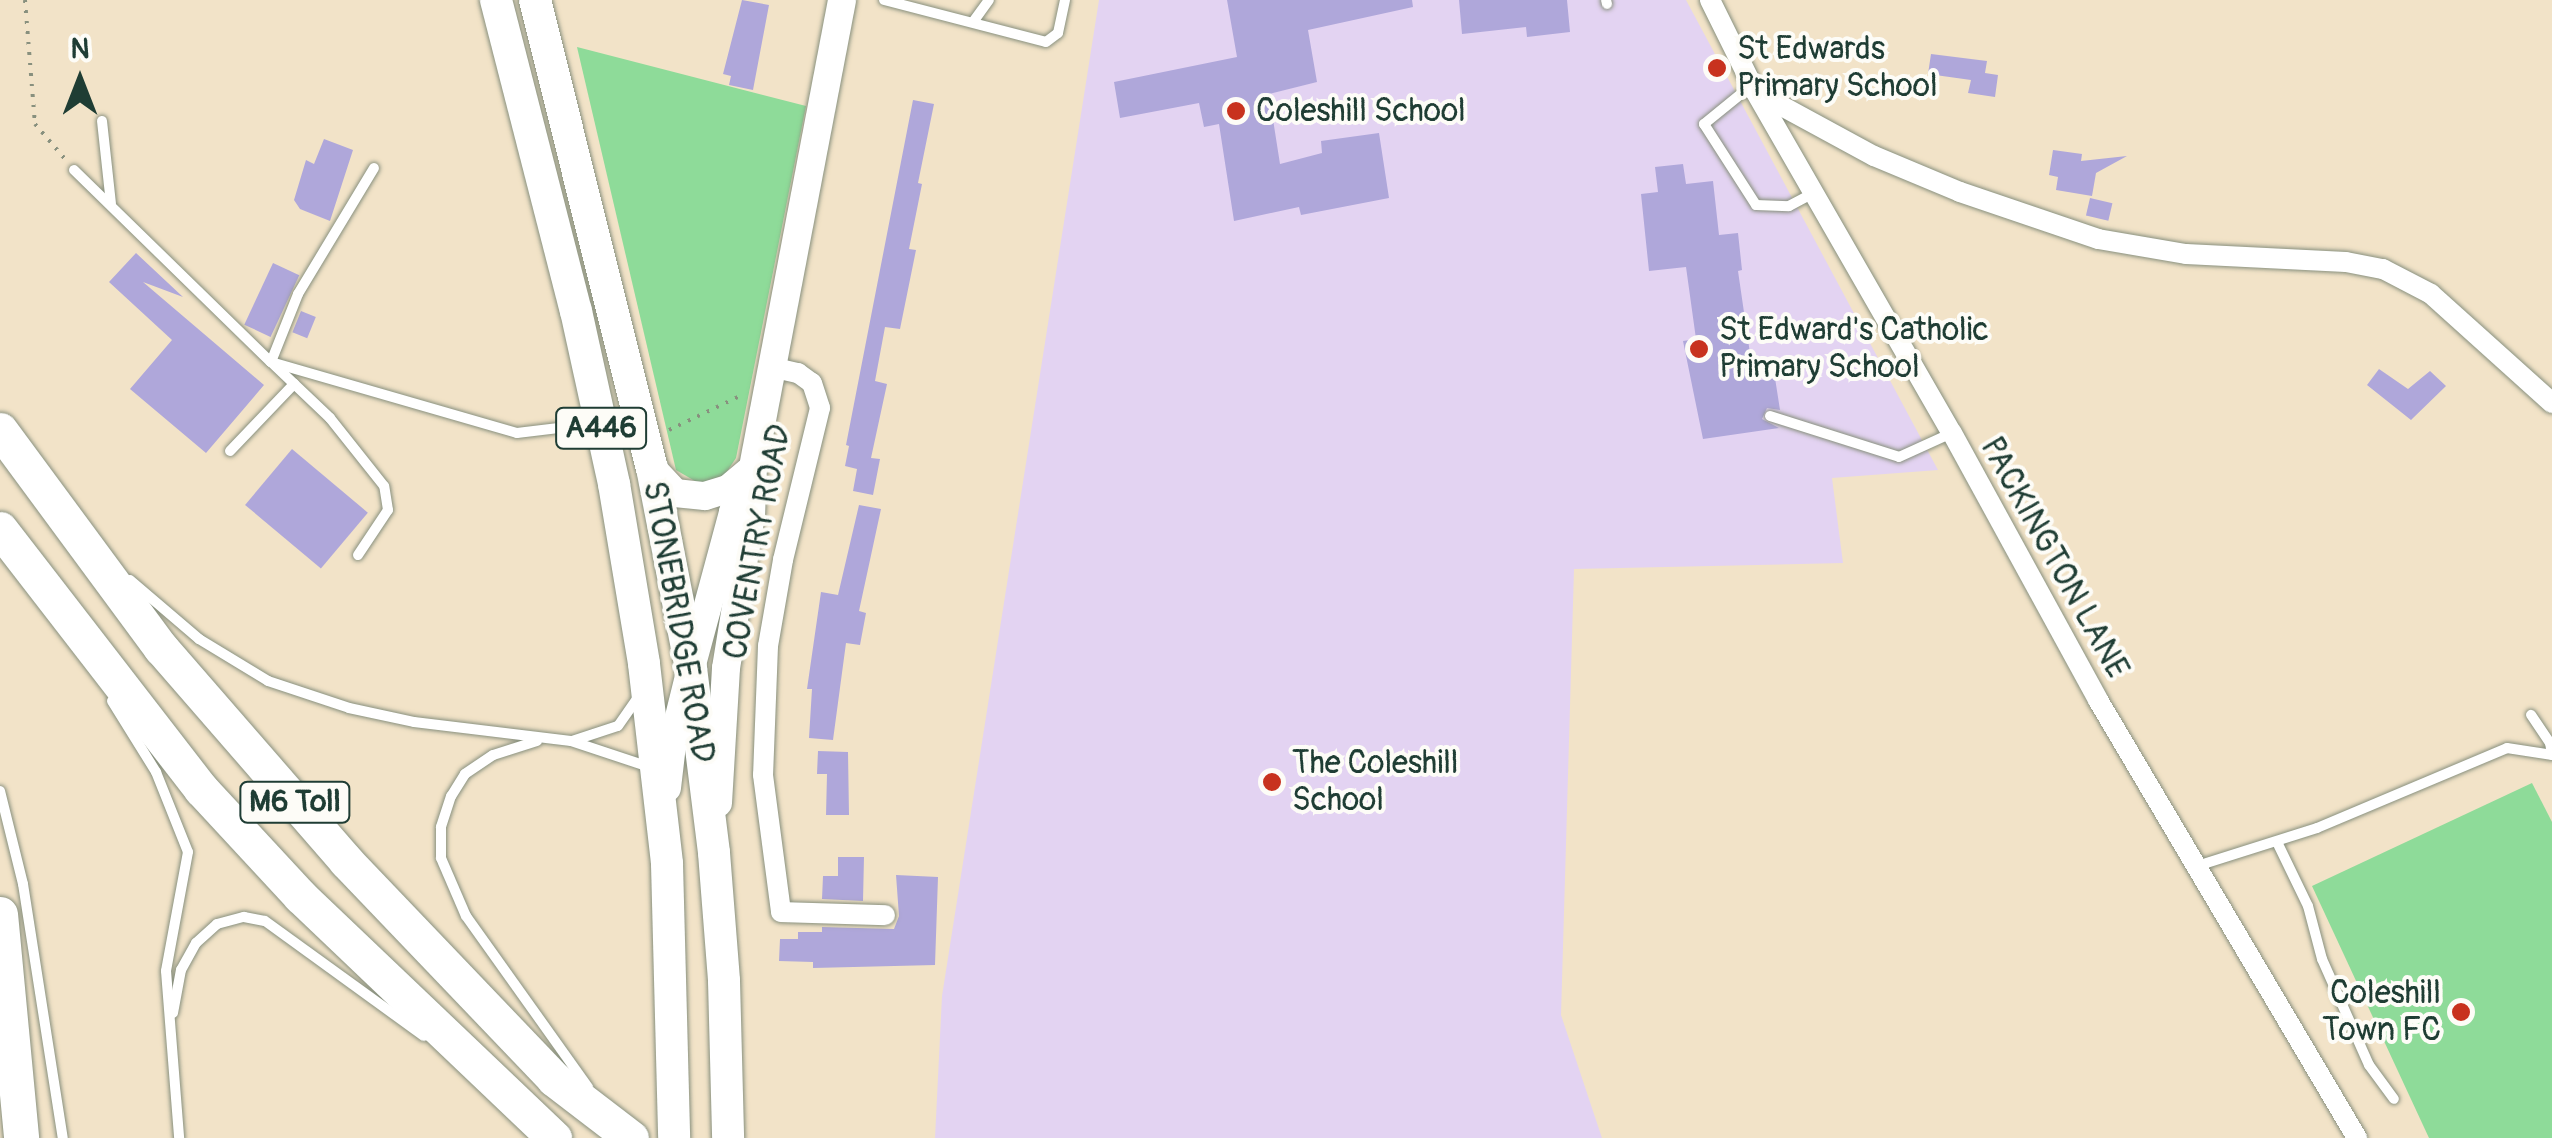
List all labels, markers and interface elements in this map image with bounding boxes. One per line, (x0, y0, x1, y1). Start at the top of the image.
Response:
north arrow (30, 30, 130, 130)
place label: St Edwards Primary School (1737, 31, 1938, 106)
text: N (71, 32, 89, 67)
marker: St Edwards Primary School (1706, 57, 1728, 79)
place label: Coleshill School (1256, 92, 1466, 130)
marker: Coleshill School (1225, 100, 1247, 122)
place label: St Edward's Catholic Primary School (1719, 312, 1989, 387)
marker: St Edward's Catholic Primary School (1688, 338, 1710, 360)
road number: A446 (554, 403, 648, 453)
street label: COVENTRY ROAD (716, 421, 800, 663)
street label: PACKINGTON LANE (1972, 431, 2136, 685)
street label: STONEBRIDGE ROAD (634, 478, 722, 766)
place label: The Coleshill School (1292, 745, 1458, 820)
marker: The Coleshill School (1261, 771, 1283, 793)
road number: M6 Toll (238, 777, 352, 827)
place label: Coleshill Town FC (2322, 975, 2441, 1050)
marker: Coleshill Town FC (2450, 1001, 2472, 1023)

